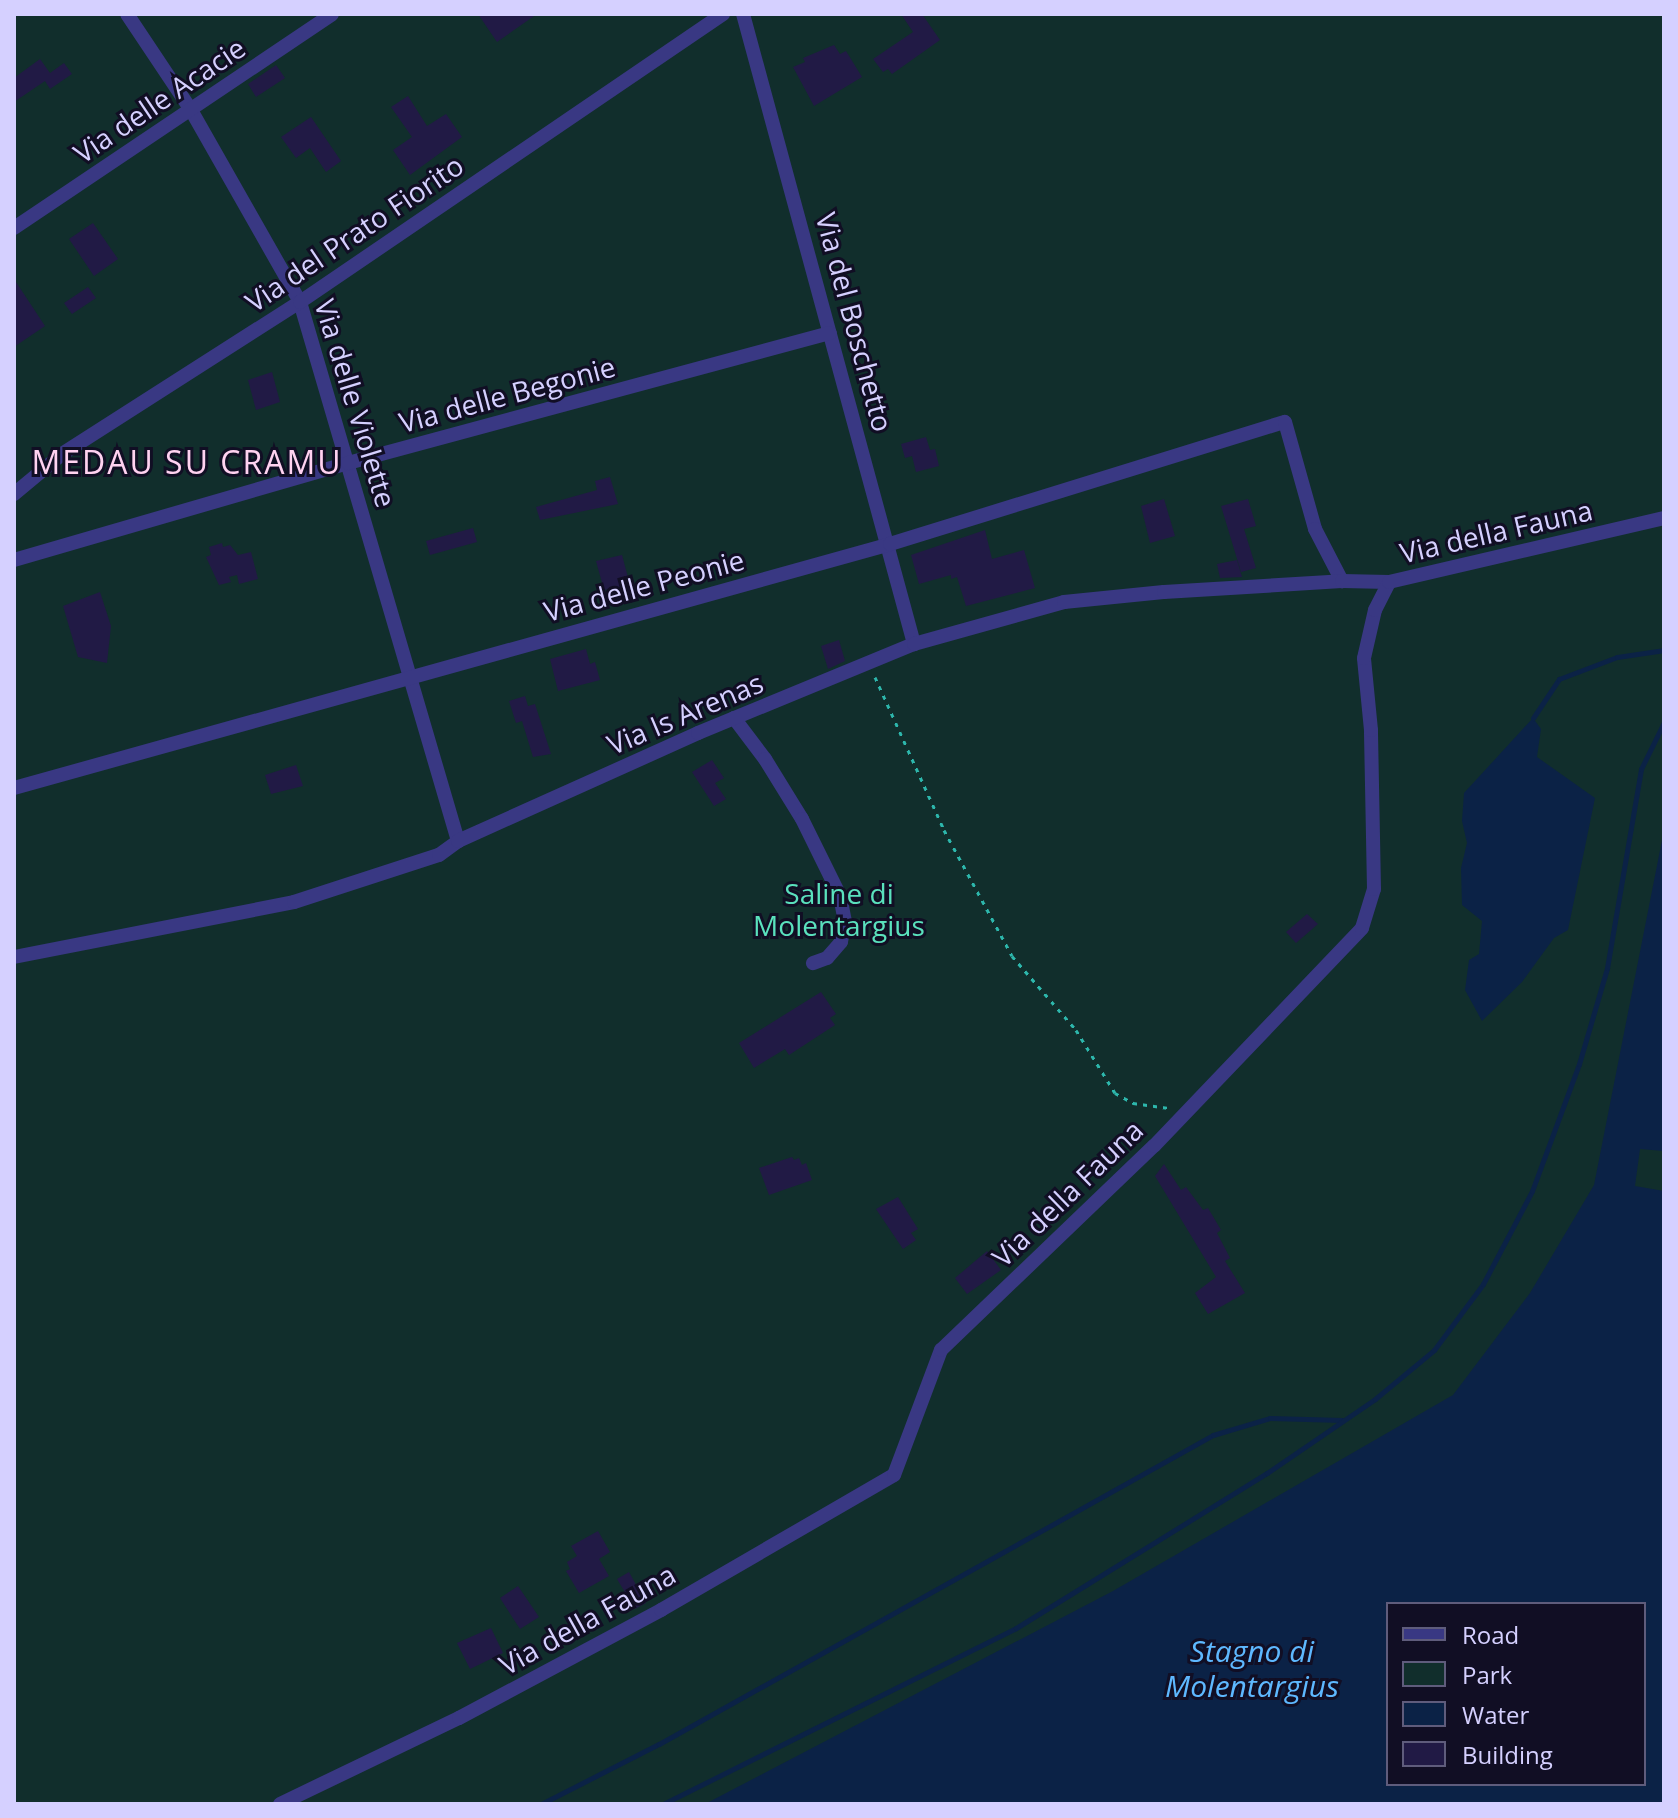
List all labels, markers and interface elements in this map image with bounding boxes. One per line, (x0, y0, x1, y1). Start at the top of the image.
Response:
street label: Via delle Acacie (67, 30, 251, 170)
street label: Via del Prato Fiorito (239, 148, 469, 318)
street label: Via del Boschetto (810, 209, 900, 435)
street label: Via delle Violette (308, 295, 404, 511)
street label: Via delle Begonie (395, 349, 619, 439)
district label: MEDAU SU CRAMU (31, 443, 343, 481)
street label: Via della Fauna (1397, 493, 1595, 569)
street label: Via delle Peonie (540, 542, 748, 628)
street label: Via Is Arenas (602, 665, 768, 761)
park label: Saline di Molentargius (753, 876, 925, 942)
street label: Via della Fauna (985, 1113, 1149, 1273)
street label: Via della Fauna (493, 1557, 681, 1681)
legend (1386, 1602, 1646, 1786)
text: Road (1462, 1618, 1519, 1651)
water label: Stagno di Molentargius (1165, 1633, 1339, 1704)
text: Park (1462, 1658, 1512, 1691)
text: Water (1462, 1698, 1529, 1731)
text: Building (1462, 1738, 1553, 1771)

